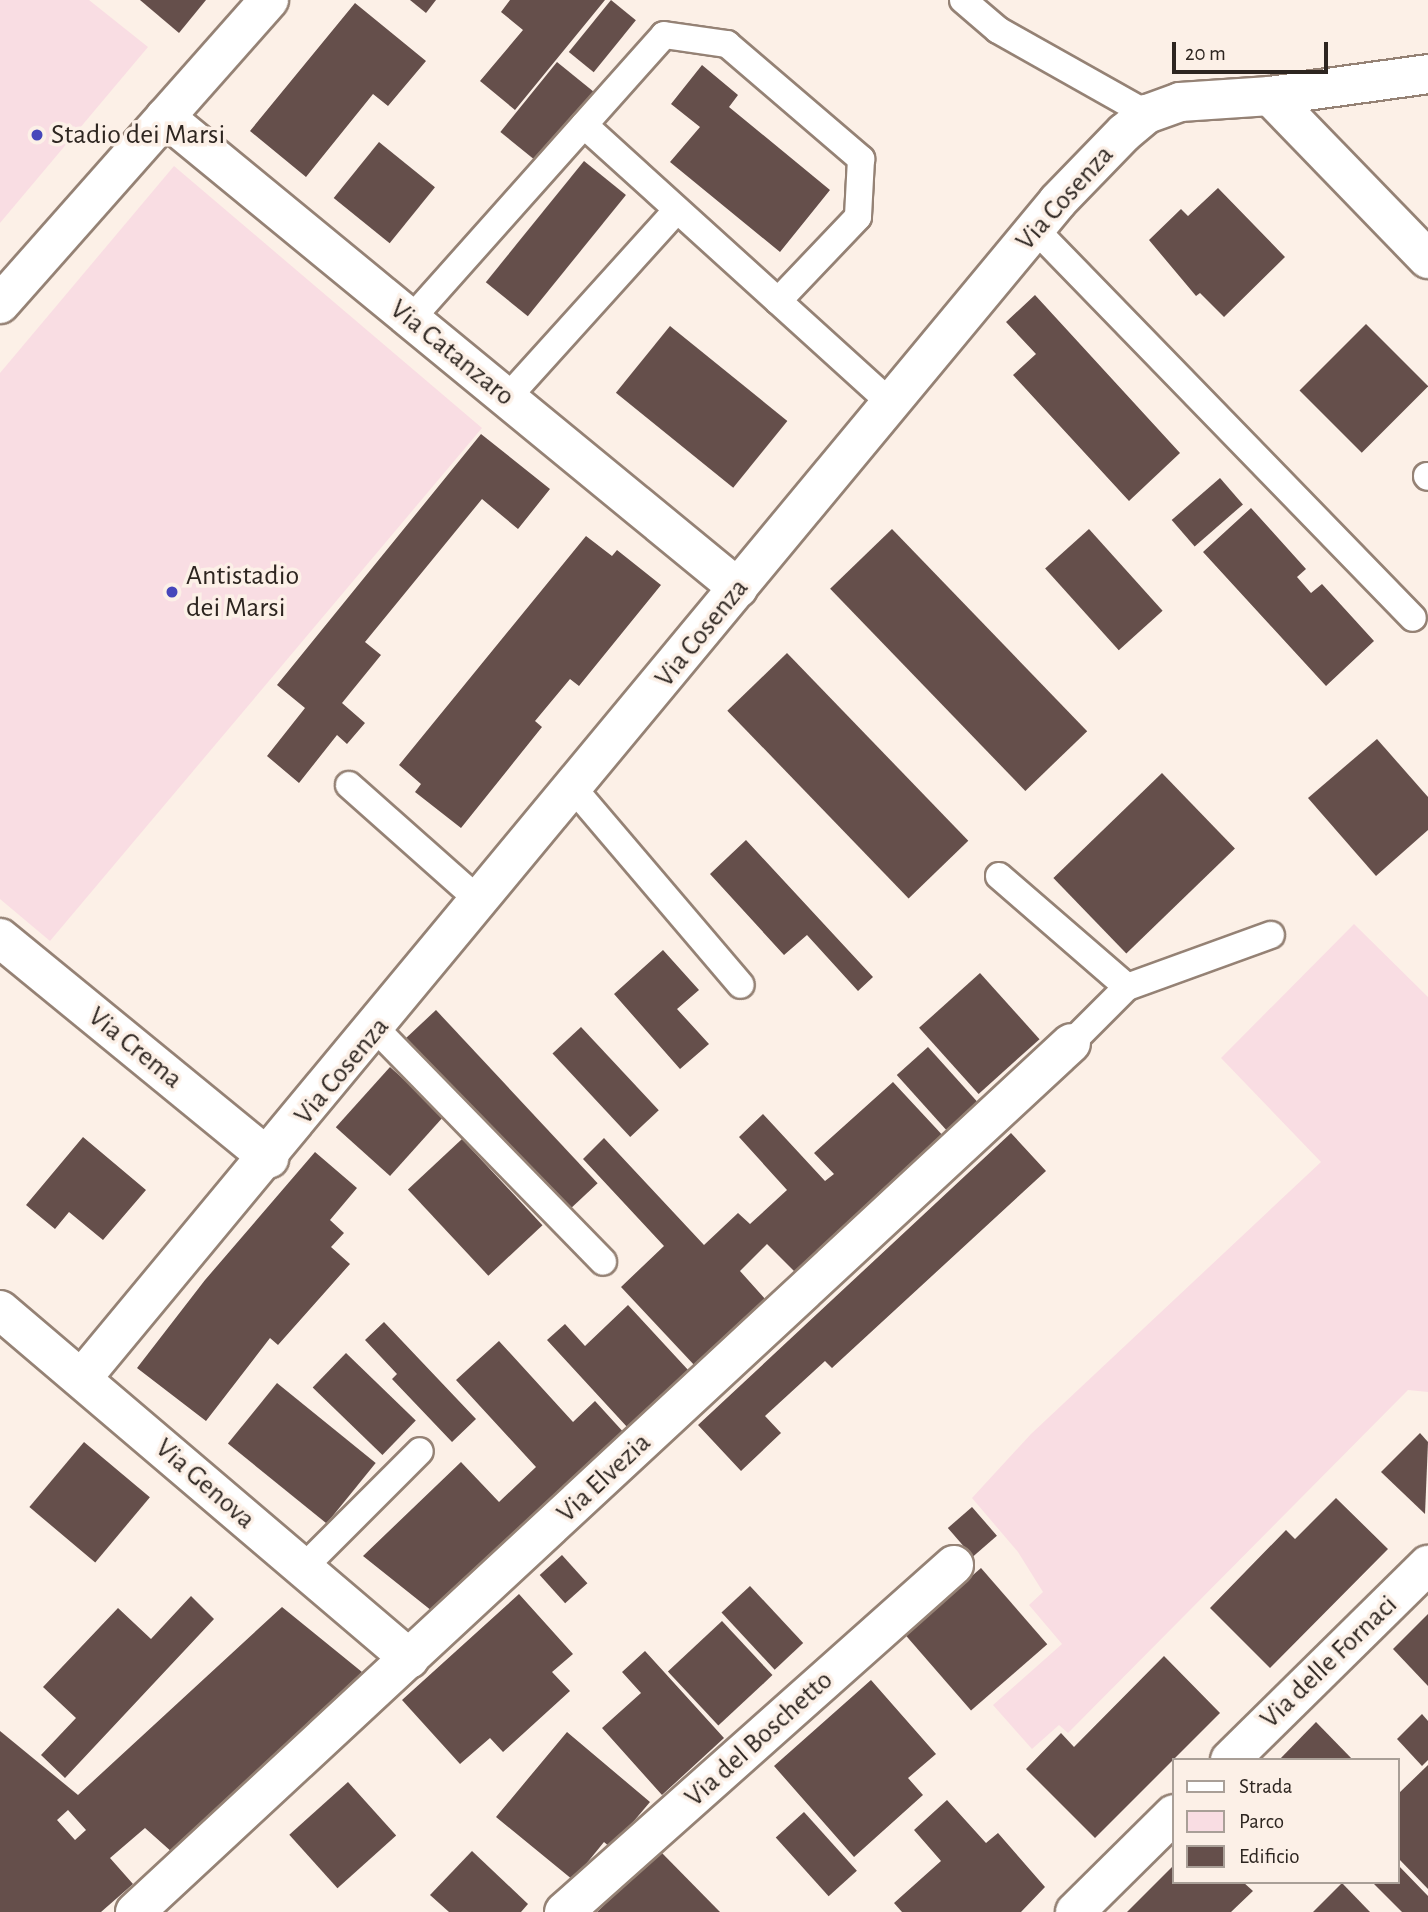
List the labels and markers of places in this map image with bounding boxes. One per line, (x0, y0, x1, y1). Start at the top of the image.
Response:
place label: Stadio dei Marsi (51, 118, 225, 152)
marker: Stadio dei Marsi (29, 127, 45, 143)
place label: Antistadio dei Marsi (186, 559, 299, 625)
marker: Antistadio dei Marsi (164, 584, 180, 600)

